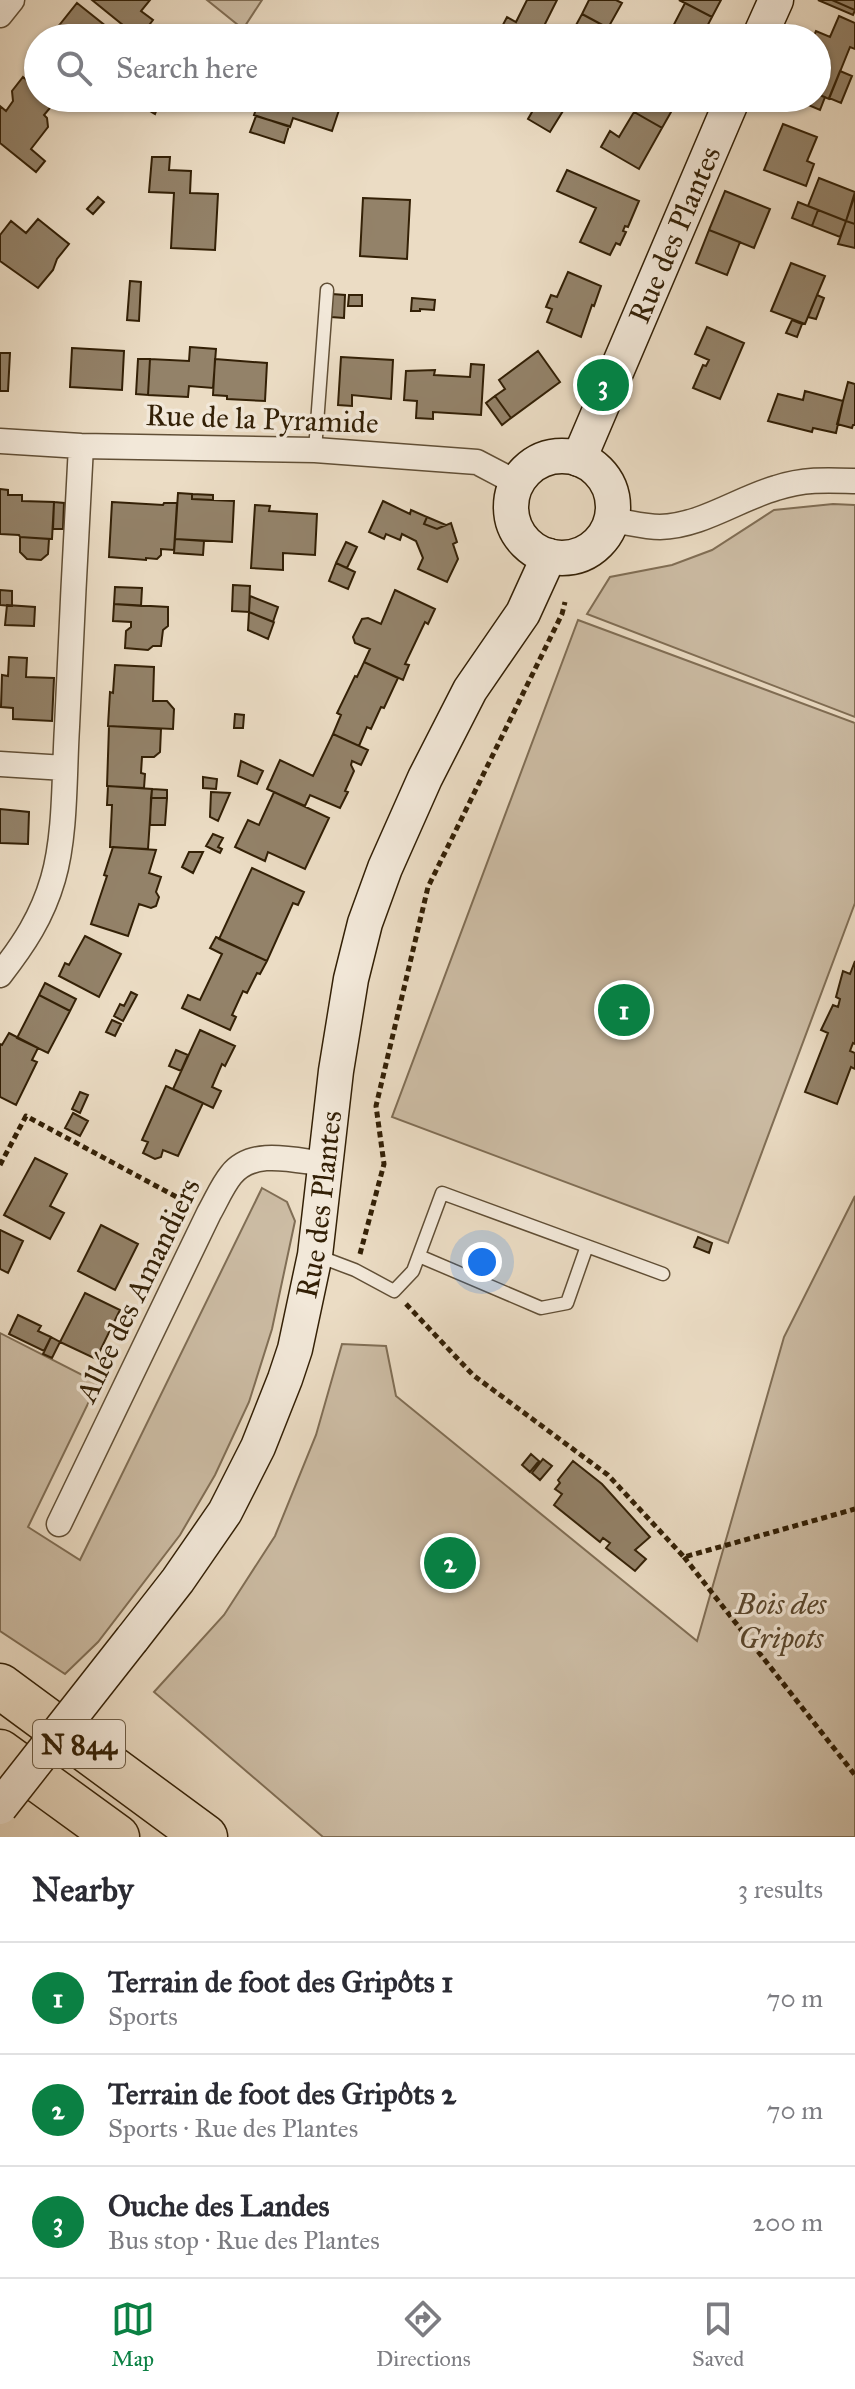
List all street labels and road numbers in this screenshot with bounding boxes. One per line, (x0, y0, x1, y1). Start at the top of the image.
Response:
street label: Rue des Plantes (621, 141, 728, 329)
street label: Rue de la Pyramide (145, 397, 379, 441)
street label: Rue des Plantes (288, 1109, 349, 1302)
street label: Allée des Amandiers (67, 1172, 208, 1410)
road number: N 844 (33, 1720, 125, 1768)

